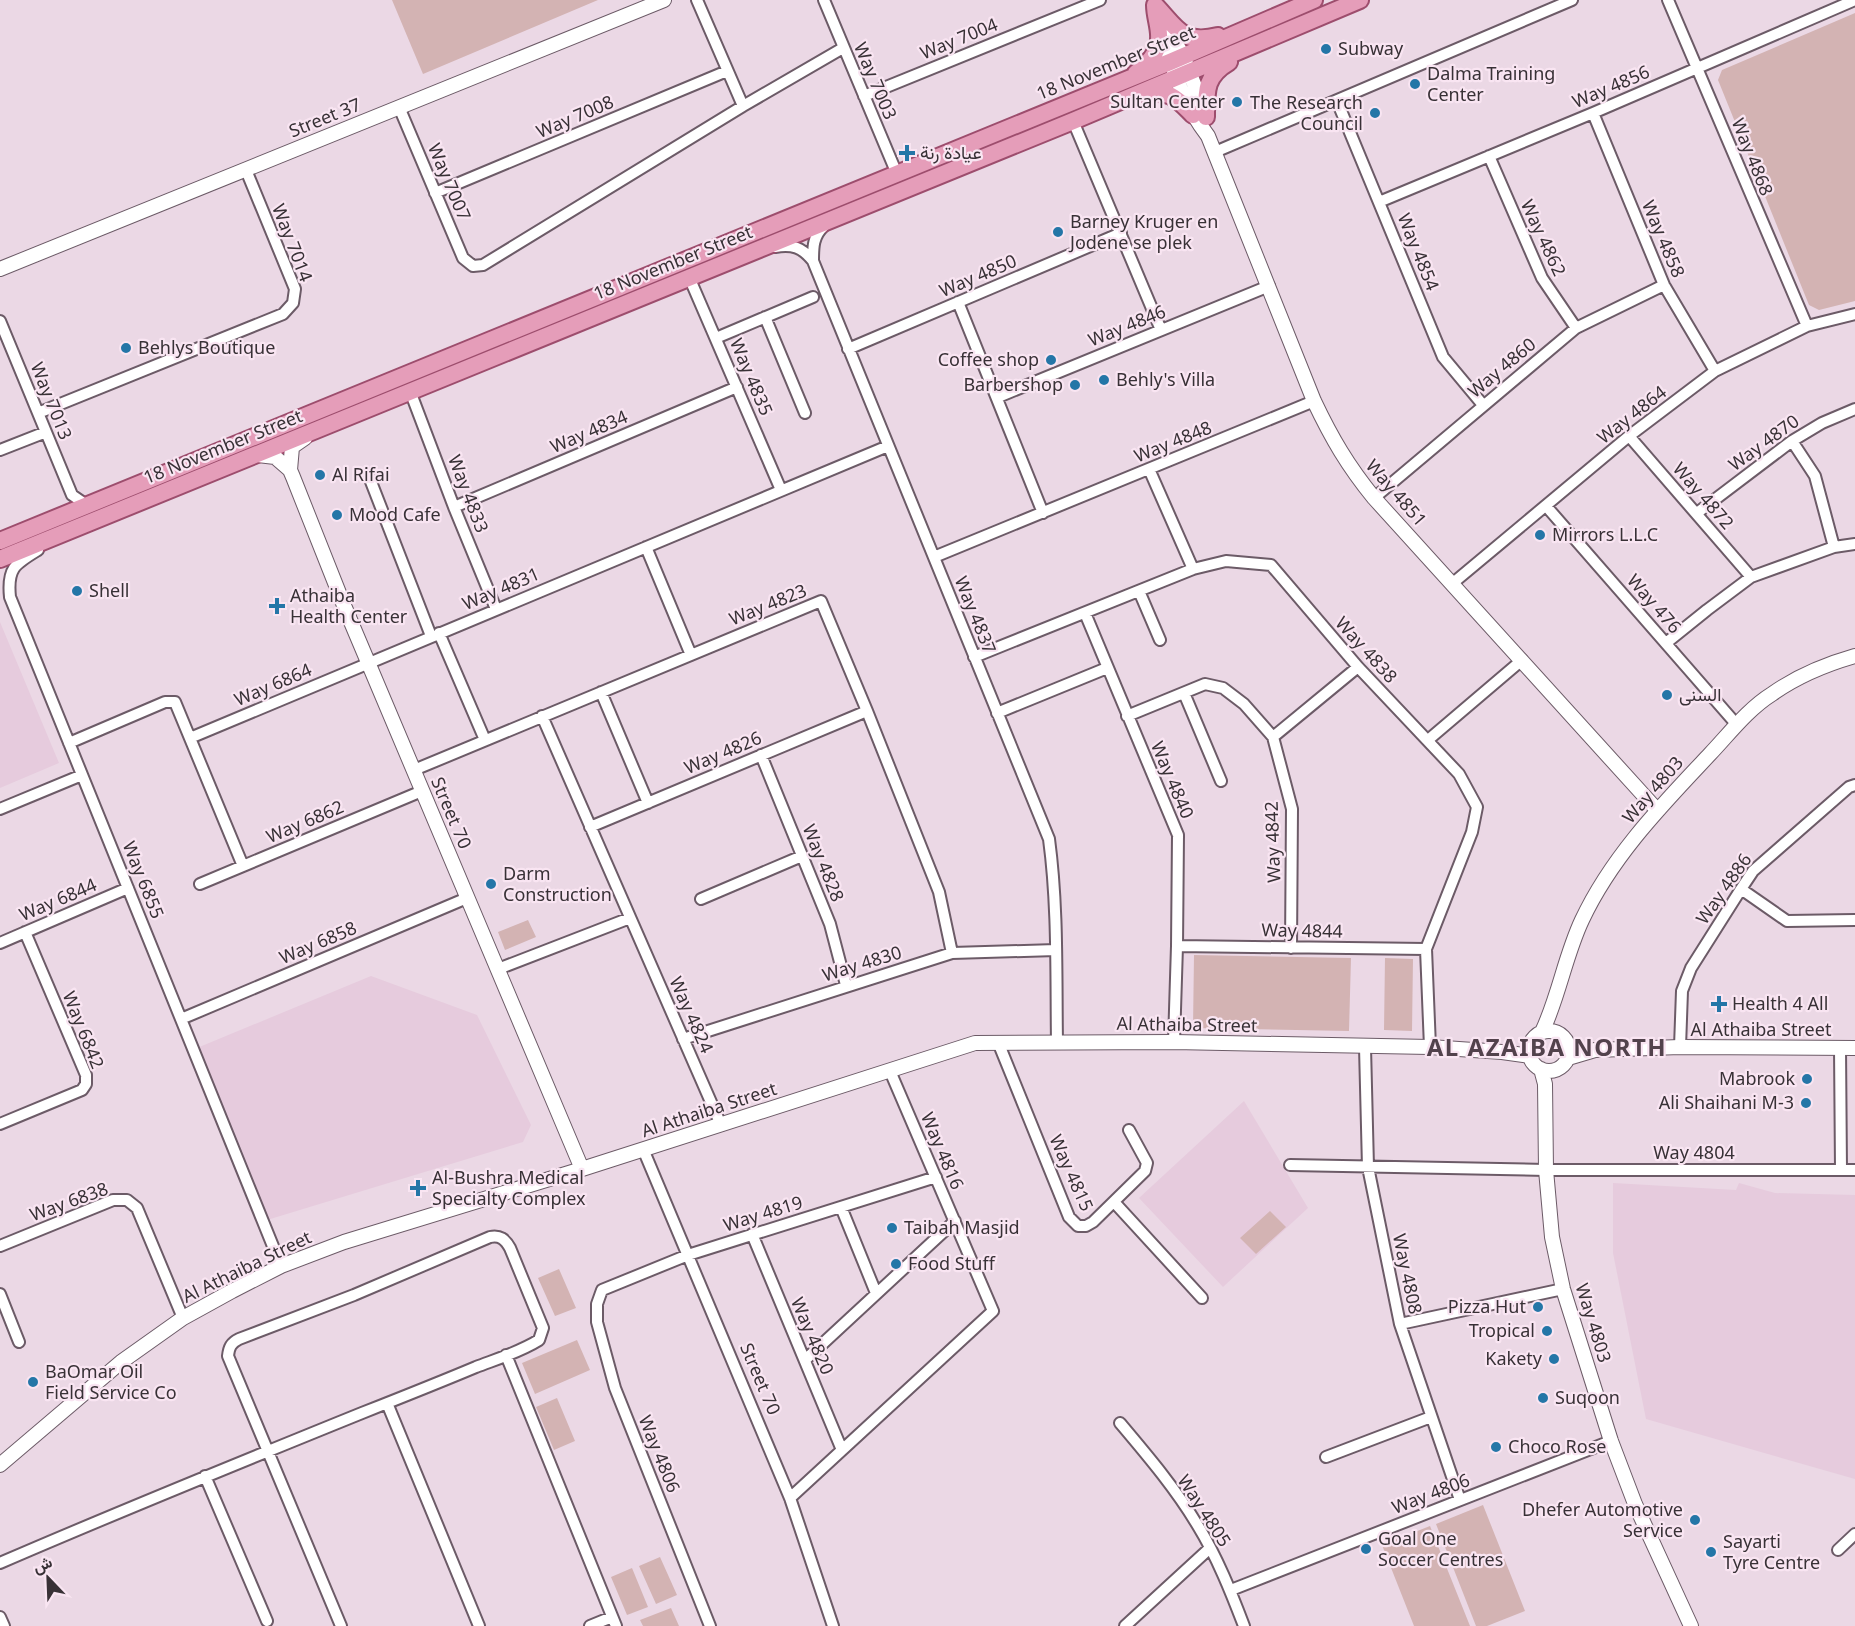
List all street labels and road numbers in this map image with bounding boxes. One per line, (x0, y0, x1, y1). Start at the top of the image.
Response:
street label: Way 7004 (916, 12, 1001, 64)
street label: 18 November Street (1033, 19, 1199, 105)
street label: Way 7003 (849, 38, 903, 123)
street label: Way 4856 (1568, 59, 1653, 113)
street label: Way 7008 (532, 89, 617, 143)
street label: Street 37 (285, 92, 364, 142)
street label: Way 4868 (1727, 114, 1779, 199)
street label: Way 7007 (423, 139, 477, 224)
street label: Way 4862 (1516, 196, 1572, 280)
street label: Way 4858 (1637, 196, 1691, 281)
street label: Way 7014 (267, 200, 319, 285)
street label: Way 4854 (1393, 209, 1445, 294)
street label: 18 November Street (590, 219, 756, 305)
street label: Way 4850 (935, 248, 1020, 302)
street label: Way 4846 (1084, 299, 1169, 351)
street label: Way 4860 (1462, 332, 1540, 403)
street label: Way 4835 (725, 334, 779, 419)
street label: Way 7013 (26, 358, 78, 443)
street label: Way 4864 (1592, 380, 1671, 449)
street label: 18 November Street (140, 403, 306, 489)
street label: Way 4834 (546, 404, 631, 458)
street label: Way 4870 (1723, 409, 1803, 476)
street label: Way 4848 (1130, 415, 1215, 467)
street label: Way 4833 (443, 451, 495, 536)
street label: Way 4851 (1361, 454, 1433, 531)
street label: Way 4872 (1668, 457, 1740, 534)
street label: Way 4831 (458, 561, 543, 615)
street label: Way 476 (1622, 569, 1687, 638)
street label: Way 4837 (950, 572, 1002, 657)
street label: Way 4823 (725, 578, 810, 630)
street label: Way 4838 (1331, 611, 1403, 688)
street label: Way 6864 (230, 657, 315, 711)
street label: Way 4826 (680, 725, 765, 779)
street label: Way 4840 (1146, 737, 1200, 822)
street label: Way 4803 (1616, 751, 1688, 828)
street label: Street 70 (426, 773, 478, 852)
street label: Way 6862 (262, 794, 347, 848)
street label: Way 4842 (1259, 801, 1285, 883)
street label: Way 4828 (798, 820, 850, 905)
street label: Way 6855 (118, 837, 170, 922)
street label: Way 4886 (1690, 848, 1756, 929)
street label: Way 6844 (15, 872, 100, 926)
street label: Way 6858 (275, 915, 360, 969)
street label: Way 4844 (1261, 917, 1343, 943)
street label: Way 4830 (819, 940, 904, 986)
street label: Way 4824 (664, 972, 719, 1057)
street label: Way 6842 (58, 987, 110, 1072)
street label: Al Athaiba Street (1116, 1011, 1258, 1037)
street label: Al Athaiba Street (1691, 1017, 1832, 1041)
street label: Al Athaiba Street (638, 1076, 780, 1142)
street label: Way 4816 (916, 1108, 970, 1193)
street label: Way 4815 (1044, 1130, 1099, 1215)
street label: Way 4804 (1653, 1140, 1735, 1164)
street label: Way 6838 (26, 1176, 111, 1226)
street label: Way 4819 (720, 1190, 805, 1236)
street label: Al Athaiba Street (178, 1224, 316, 1308)
street label: Way 4808 (1388, 1231, 1428, 1316)
street label: Way 4803 (1571, 1280, 1617, 1365)
street label: Way 4820 (786, 1293, 840, 1378)
street label: Street 70 (735, 1339, 787, 1418)
street label: Way 4806 (634, 1411, 686, 1496)
street label: Way 4806 (1388, 1467, 1473, 1519)
street label: Way 4805 (1173, 1470, 1237, 1551)

